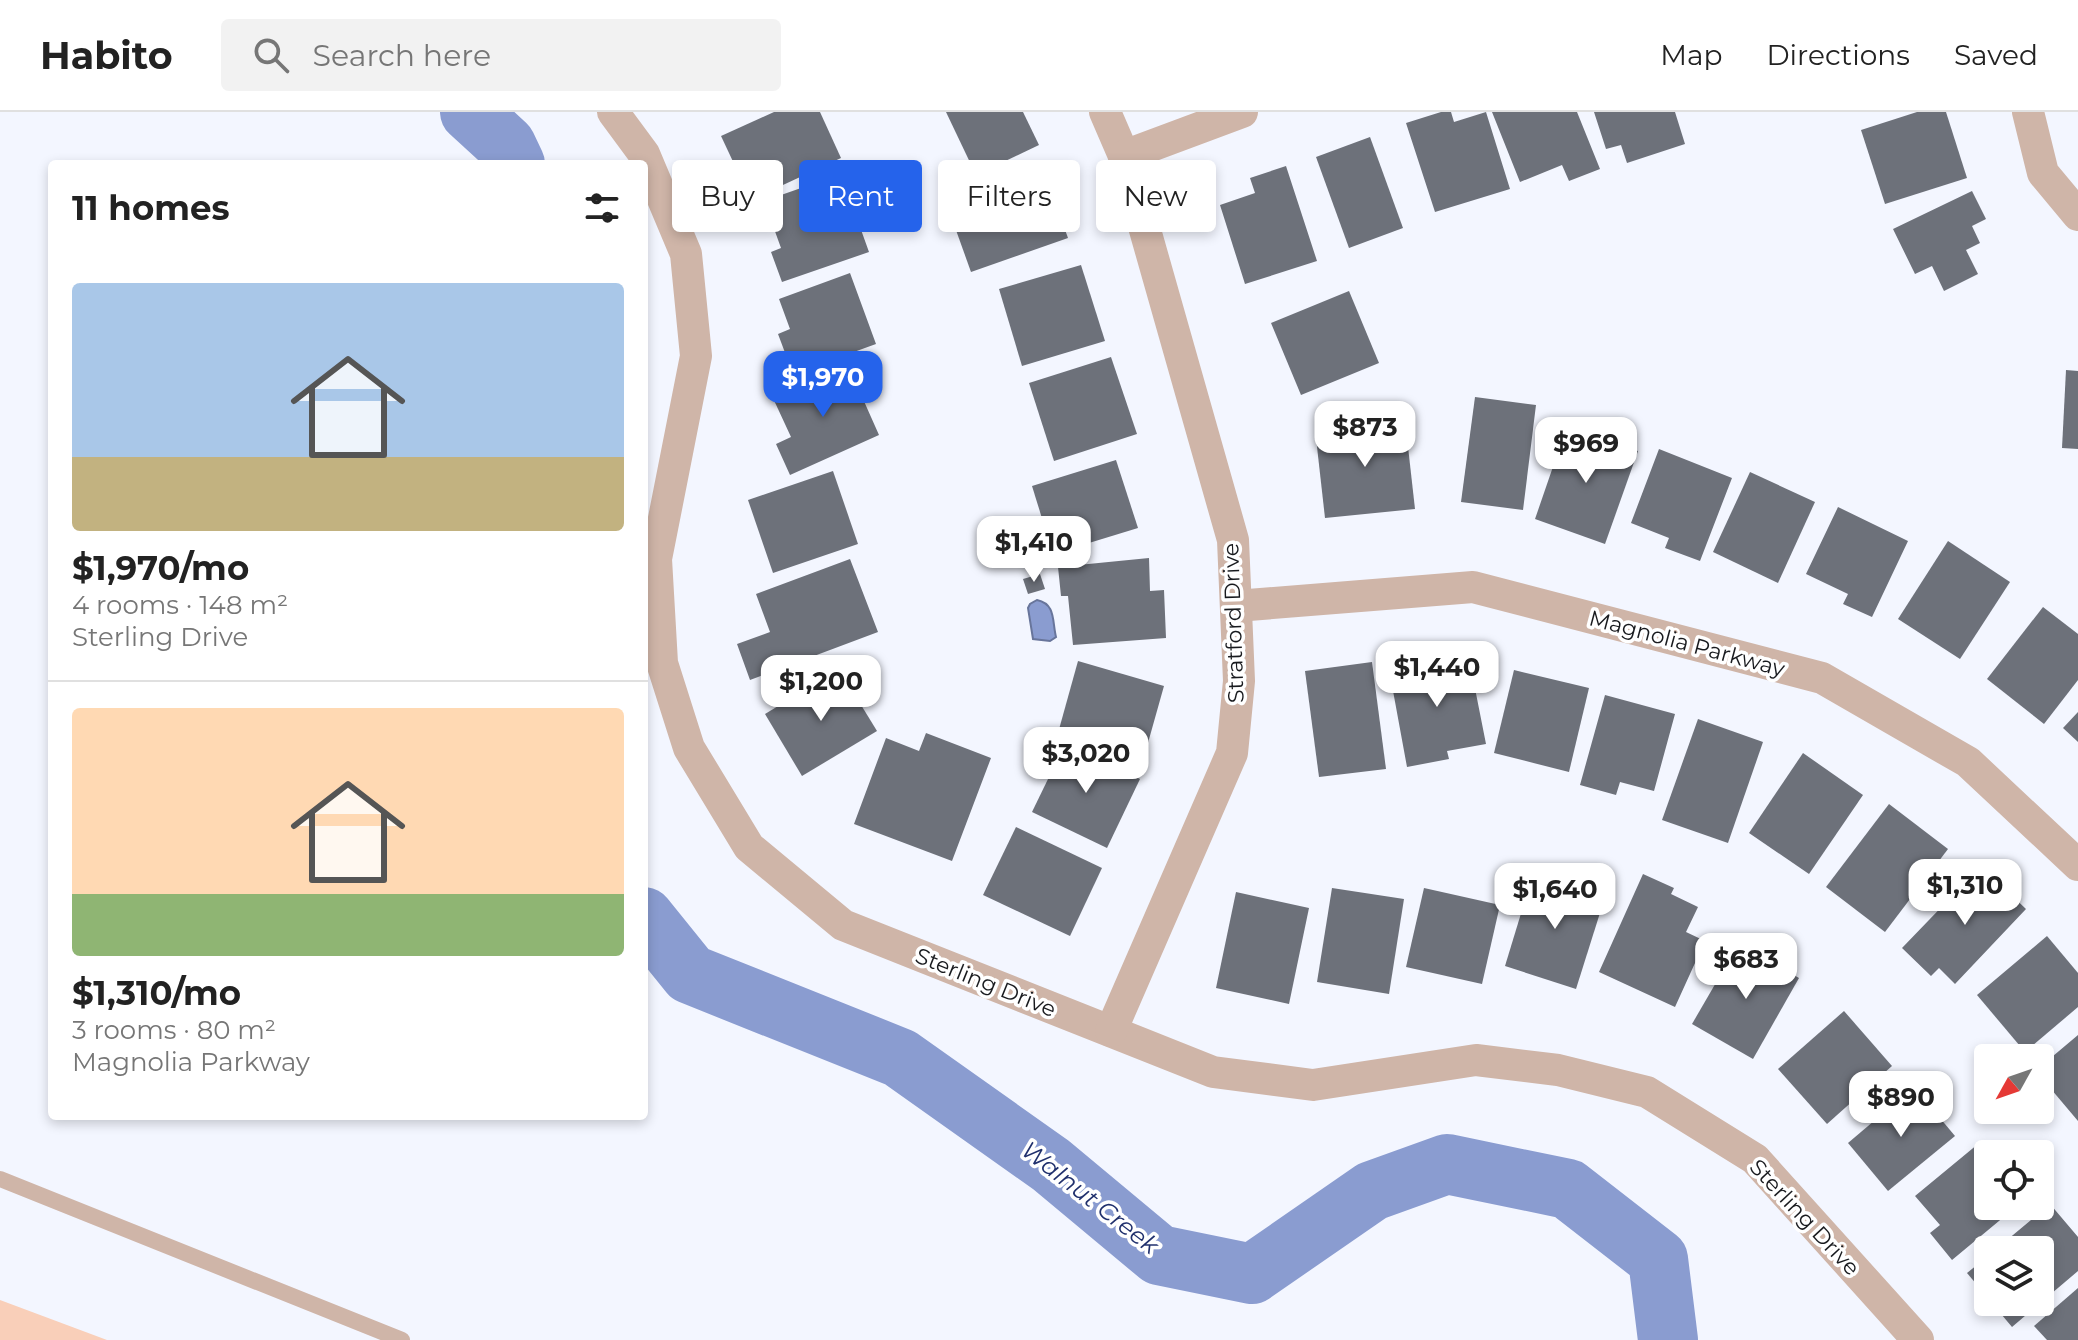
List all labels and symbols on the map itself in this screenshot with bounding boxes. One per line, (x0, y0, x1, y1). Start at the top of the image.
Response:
pin: $1,970 (758, 351, 888, 419)
pin: $873 (1318, 401, 1412, 469)
pin: $969 (1539, 417, 1633, 485)
pin: $1,410 (969, 516, 1099, 584)
street label: Stratford Drive (1217, 542, 1250, 704)
street label: Magnolia Parkway (1586, 604, 1788, 683)
pin: $1,440 (1372, 641, 1502, 709)
pin: $1,200 (756, 655, 886, 723)
pin: $3,020 (1021, 727, 1151, 795)
pin: $1,310 (1900, 859, 2030, 927)
pin: $1,640 (1490, 863, 1620, 931)
pin: $683 (1699, 933, 1793, 1001)
street label: Sterling Drive (912, 942, 1060, 1023)
north arrow (1974, 1044, 2054, 1124)
pin: $890 (1854, 1071, 1948, 1139)
water label: Walnut Creek (1016, 1135, 1166, 1261)
street label: Sterling Drive (1744, 1154, 1865, 1281)

